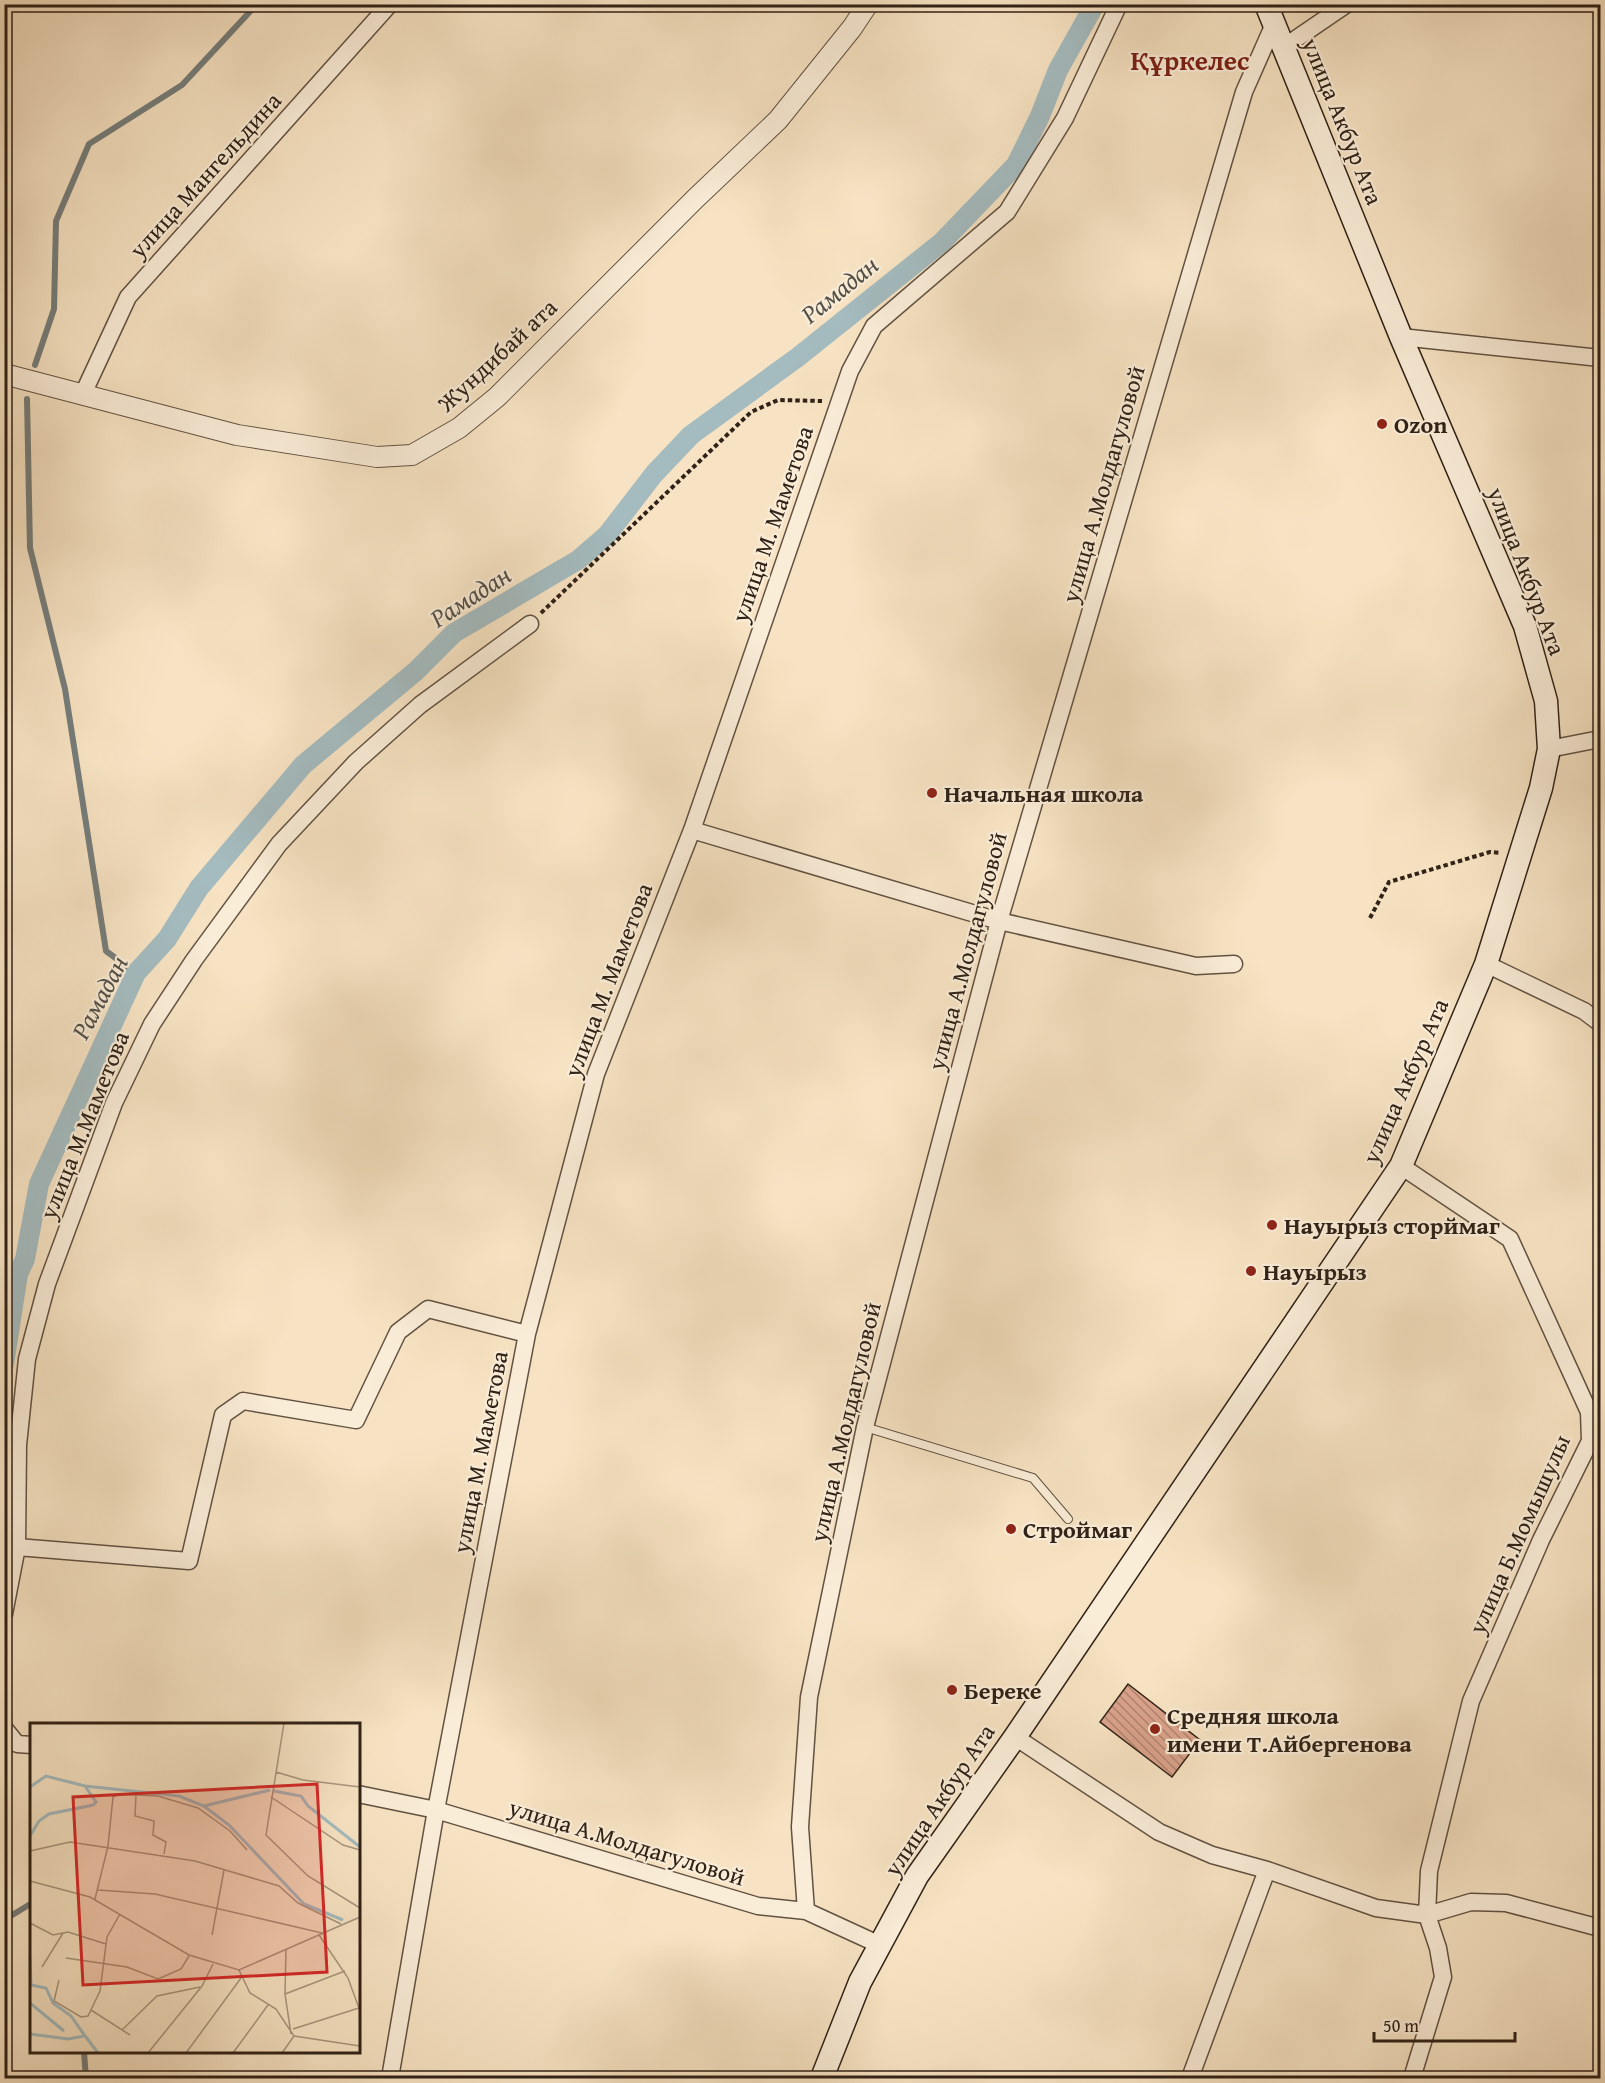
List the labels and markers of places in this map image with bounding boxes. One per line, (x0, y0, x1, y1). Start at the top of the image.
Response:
place label: Ozon (1394, 407, 1448, 442)
marker: Ozon (1375, 417, 1389, 431)
place label: Начальная школа (944, 776, 1144, 811)
marker: Начальная школа (925, 786, 939, 800)
place label: Науырыз сторймаг (1284, 1208, 1500, 1243)
marker: Науырыз сторймаг (1265, 1218, 1279, 1232)
place label: Науырыз (1263, 1254, 1367, 1289)
marker: Науырыз (1244, 1264, 1258, 1278)
place label: Строймаг (1023, 1512, 1132, 1547)
marker: Строймаг (1004, 1522, 1018, 1536)
place label: Береке (964, 1673, 1042, 1708)
marker: Береке (945, 1683, 959, 1697)
place label: Средняя школа имени Т.Айбергенова (1167, 1698, 1412, 1761)
marker: Средняя школа имени Т.Айбергенова (1148, 1722, 1162, 1736)

